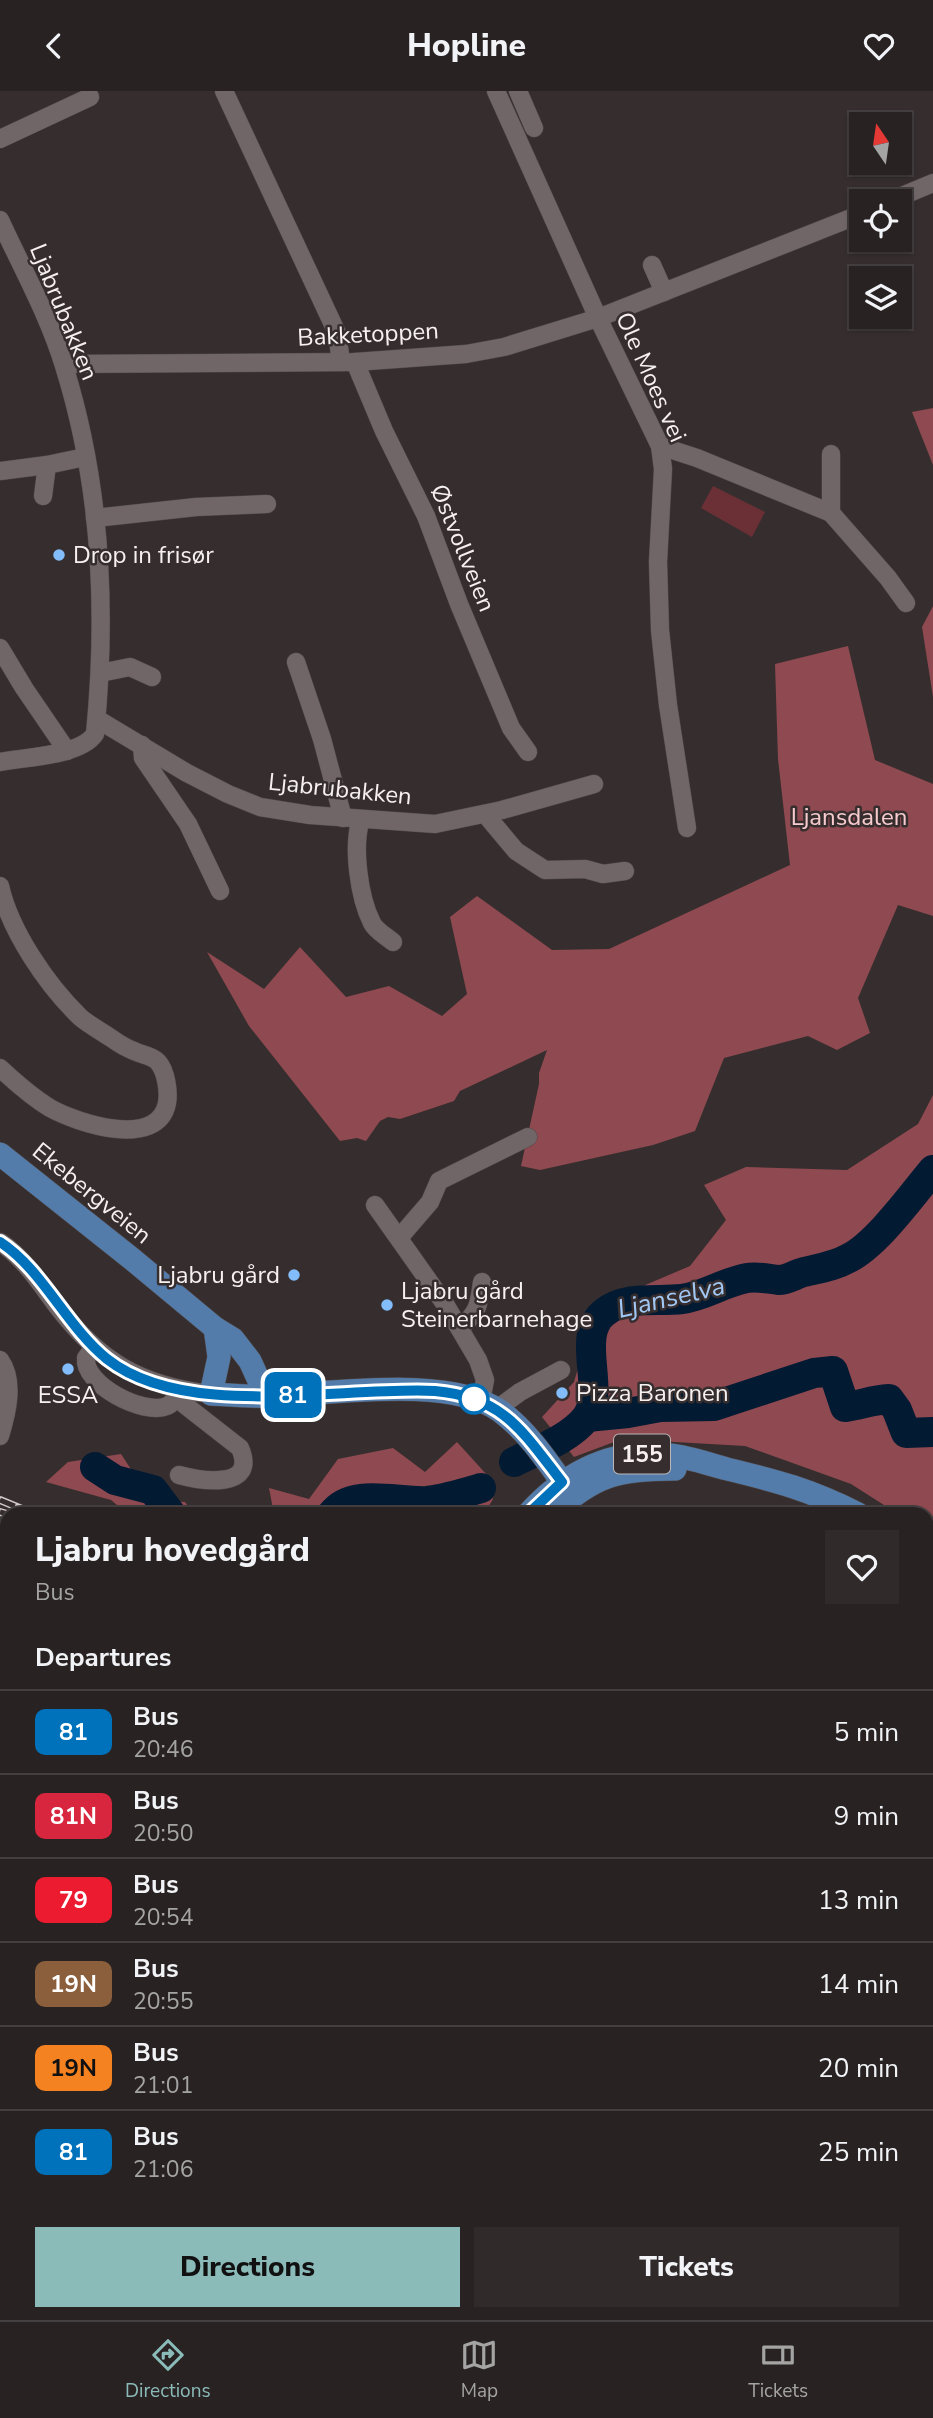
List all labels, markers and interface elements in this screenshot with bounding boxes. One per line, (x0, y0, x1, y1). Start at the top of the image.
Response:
text: Hopline (407, 24, 526, 67)
icon: back (35, 27, 73, 65)
icon: heart (860, 27, 898, 65)
north arrow (849, 112, 912, 175)
map controls (849, 112, 912, 329)
button: locate (849, 189, 912, 252)
street label: Ljabrubakken (22, 239, 106, 385)
button: layers (849, 266, 912, 329)
street label: Ole Moes vei (608, 307, 694, 447)
street label: Bakketoppen (297, 314, 439, 354)
street label: Østvollveien (423, 480, 503, 616)
place label: Drop in frisør (73, 539, 214, 571)
marker: Drop in frisør (51, 547, 67, 563)
street label: Ljabrubakken (267, 766, 413, 812)
park label: Ljansdalen (791, 801, 907, 833)
street label: Ekebergveien (26, 1135, 158, 1251)
place label: Ljabru gård (157, 1259, 280, 1291)
marker: Ljabru gård (286, 1267, 302, 1283)
water label: Ljanselva (614, 1268, 728, 1327)
place label: Ljabru gård Steinerbarnehage (401, 1275, 592, 1335)
marker: Ljabru gård Steinerbarnehage (379, 1297, 395, 1313)
marker: ESSA (60, 1361, 76, 1377)
line badge: 81 (262, 1372, 324, 1418)
place label: Pizza Baronen (576, 1377, 729, 1409)
place label: ESSA (38, 1379, 99, 1411)
text: 81 (279, 1379, 307, 1411)
unlabelled marker (459, 1384, 489, 1414)
marker: Pizza Baronen (554, 1385, 570, 1401)
road number: 155 (614, 1435, 670, 1473)
text: Ljabru hovedgård (35, 1528, 310, 1573)
button: heart (825, 1530, 899, 1604)
text: Bus (35, 1577, 75, 1608)
text: Departures (35, 1640, 171, 1675)
text: Bus (133, 1699, 179, 1734)
text: 5 min (834, 1715, 899, 1750)
text: 81 (59, 1716, 88, 1748)
text: 20:46 (133, 1734, 193, 1765)
text: Bus (133, 1783, 179, 1818)
text: 9 min (834, 1799, 899, 1834)
text: 81N (50, 1800, 97, 1832)
text: 20:50 (133, 1818, 193, 1849)
text: Bus (133, 1867, 179, 1902)
text: 13 min (818, 1883, 899, 1918)
text: 79 (59, 1884, 88, 1916)
text: 20:54 (133, 1902, 193, 1933)
text: Bus (133, 1951, 179, 1986)
text: 14 min (818, 1967, 899, 2002)
text: 19N (50, 1968, 97, 2000)
text: 20:55 (133, 1986, 193, 2017)
text: Bus (133, 2035, 179, 2070)
text: 20 min (818, 2051, 899, 2086)
text: 19N (50, 2052, 97, 2084)
text: 21:01 (133, 2070, 193, 2101)
text: Bus (133, 2119, 179, 2154)
text: 25 min (818, 2135, 899, 2170)
text: 81 (59, 2136, 88, 2168)
text: 21:06 (133, 2154, 193, 2185)
button: Directions (35, 2227, 460, 2307)
button: Tickets (474, 2227, 899, 2307)
tab: Directions (125, 2336, 211, 2404)
tab: Map (460, 2336, 498, 2404)
tab: Tickets (748, 2336, 808, 2404)

